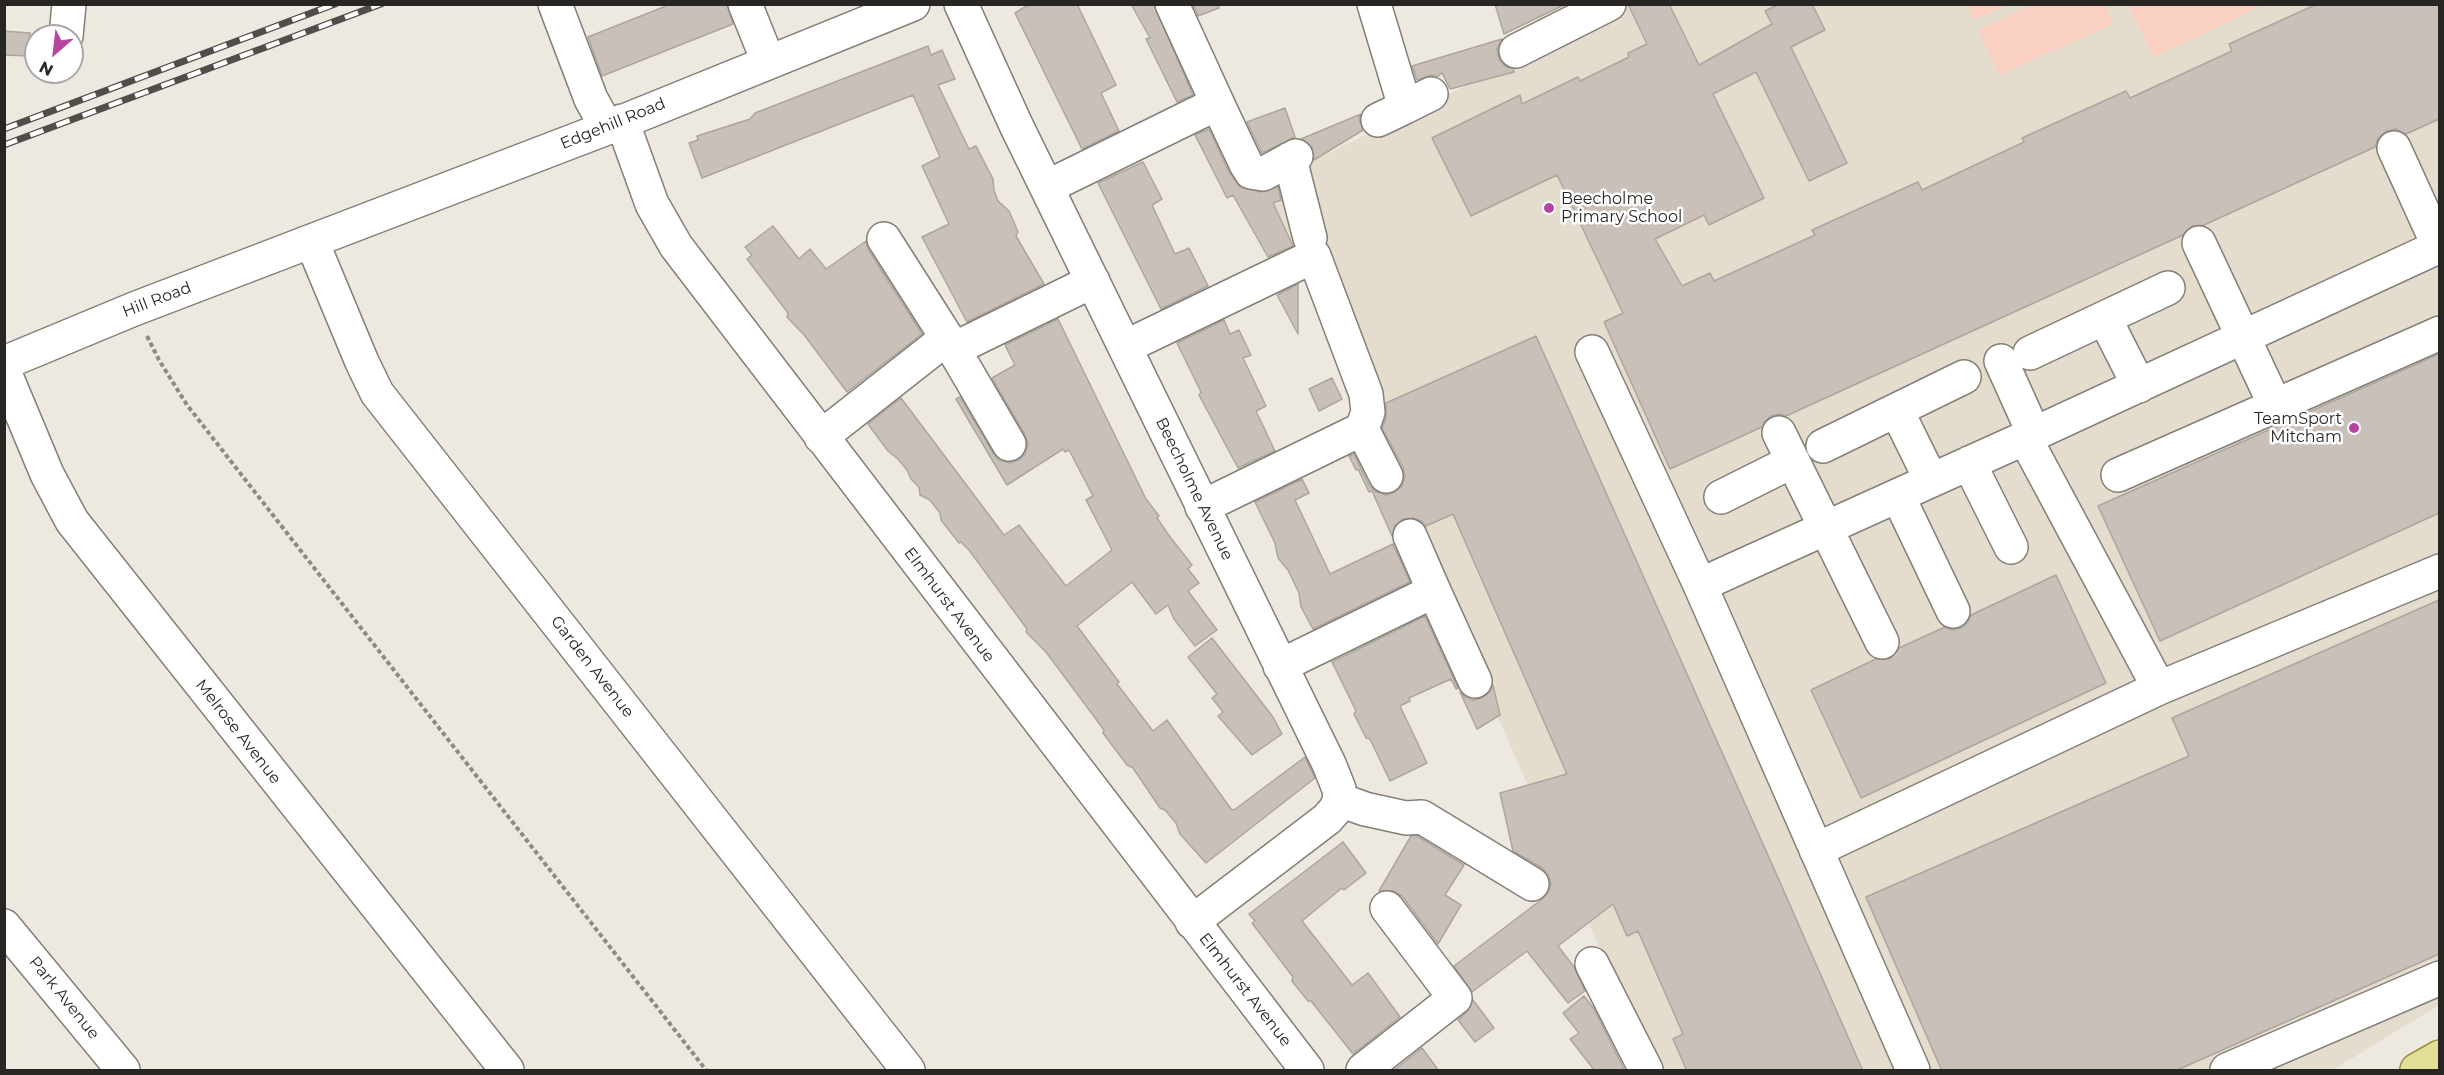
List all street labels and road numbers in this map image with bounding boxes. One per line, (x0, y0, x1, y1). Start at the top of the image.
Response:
street label: Edgehill Road (558, 94, 668, 154)
street label: Hill Road (120, 278, 194, 322)
street label: Beecholme Avenue (1151, 414, 1237, 564)
street label: Elmhurst Avenue (900, 544, 998, 666)
street label: Garden Avenue (546, 612, 638, 722)
street label: Melrose Avenue (191, 676, 285, 788)
street label: Elmhurst Avenue (1195, 929, 1295, 1051)
street label: Park Avenue (25, 953, 103, 1043)

